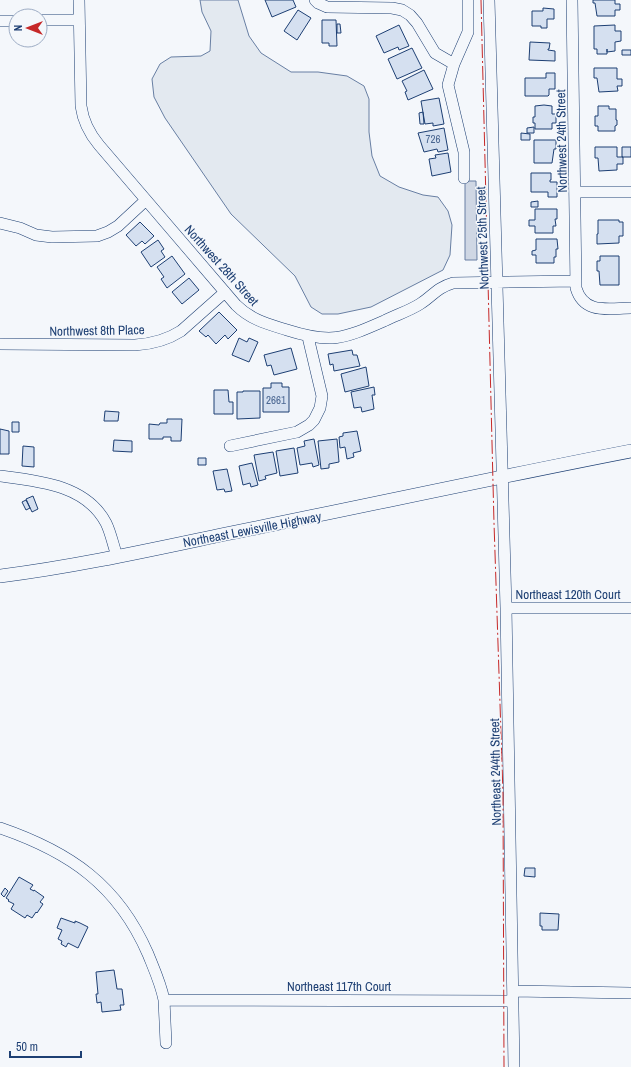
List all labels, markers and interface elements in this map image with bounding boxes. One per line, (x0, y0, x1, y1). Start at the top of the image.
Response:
north arrow (8, 8, 48, 48)
text: N (11, 25, 25, 31)
street label: Northwest 24th Street (552, 89, 571, 193)
house number: 726 (425, 132, 441, 146)
street label: Northwest 25th Street (472, 186, 493, 290)
street label: Northwest 28th Street (181, 221, 262, 309)
street label: Northwest 8th Place (49, 321, 145, 340)
house number: 2661 (266, 393, 286, 407)
street label: Northeast Lewisville Highway (182, 508, 323, 551)
street label: Northeast 120th Court (516, 586, 620, 603)
street label: Northeast 244th Street (486, 718, 505, 826)
street label: Northeast 117th Court (287, 978, 391, 995)
scale bar (10, 1033, 81, 1059)
text: 50 m (16, 1039, 38, 1055)

